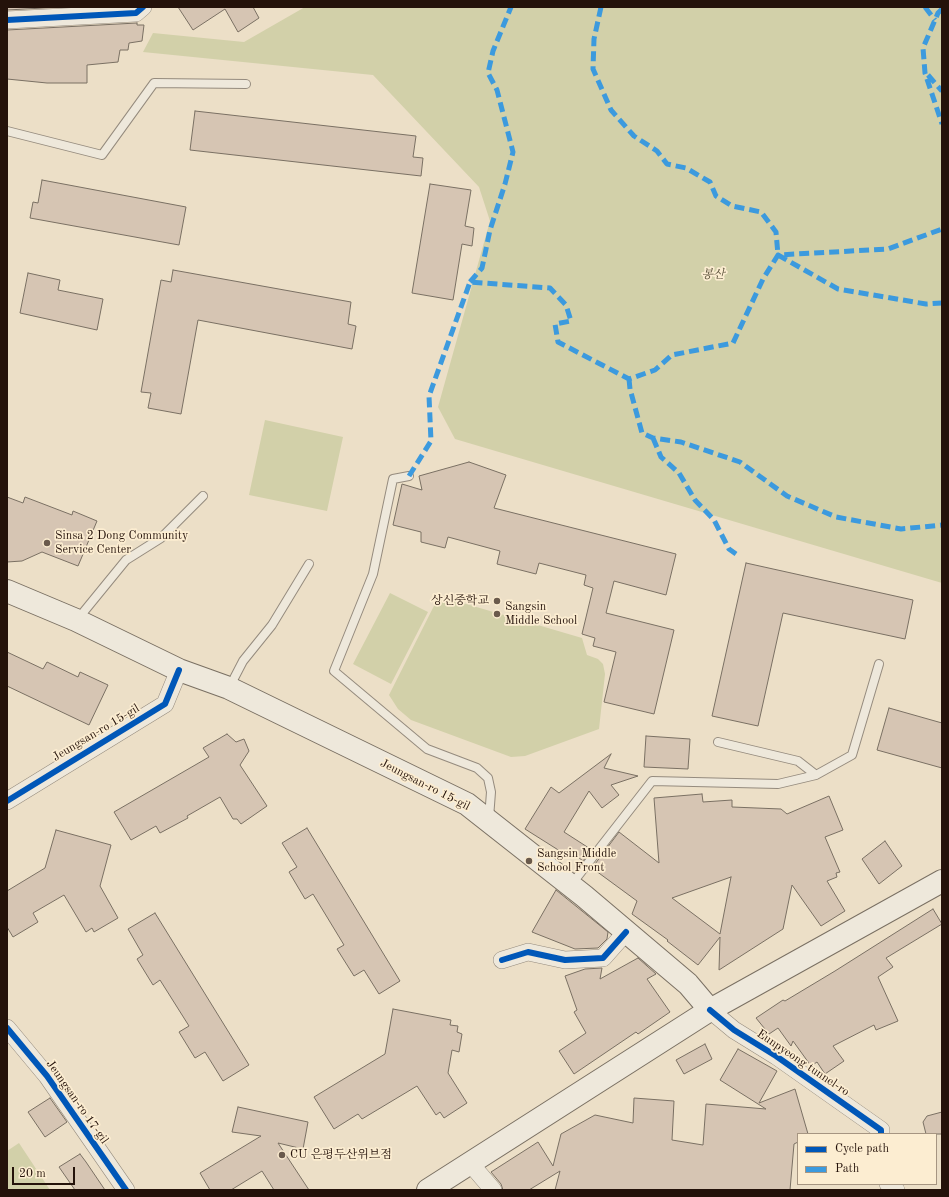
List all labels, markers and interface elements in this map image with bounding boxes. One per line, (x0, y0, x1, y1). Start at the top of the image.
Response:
park label: 봉산 (701, 268, 725, 282)
place label: Sinsa 2 Dong Community Service Center (55, 529, 188, 557)
marker: Sinsa 2 Dong Community Service Center (42, 538, 52, 548)
place label: 상신중학교 (431, 594, 489, 608)
marker: 상신중학교 (492, 596, 502, 606)
place label: Sangsin Middle School (505, 600, 577, 628)
marker: Sangsin Middle School (492, 609, 502, 619)
street label: Jeungsan-ro 15-gil (50, 701, 142, 765)
street label: Jeungsan-ro 15-gil (378, 756, 472, 814)
place label: Sangsin Middle School Front (537, 847, 616, 875)
marker: Sangsin Middle School Front (524, 856, 534, 866)
street label: Eunpyeong tunnel-ro (754, 1027, 852, 1099)
street label: Jeungsan-ro 17-gil (43, 1057, 111, 1147)
legend (797, 1133, 937, 1185)
text: Cycle path (835, 1143, 889, 1155)
place label: CU 은평두산위브점 (290, 1148, 392, 1162)
marker: CU 은평두산위브점 (277, 1150, 287, 1160)
scale bar (14, 1159, 77, 1185)
text: Path (835, 1163, 859, 1175)
text: 20 m (19, 1168, 46, 1180)

